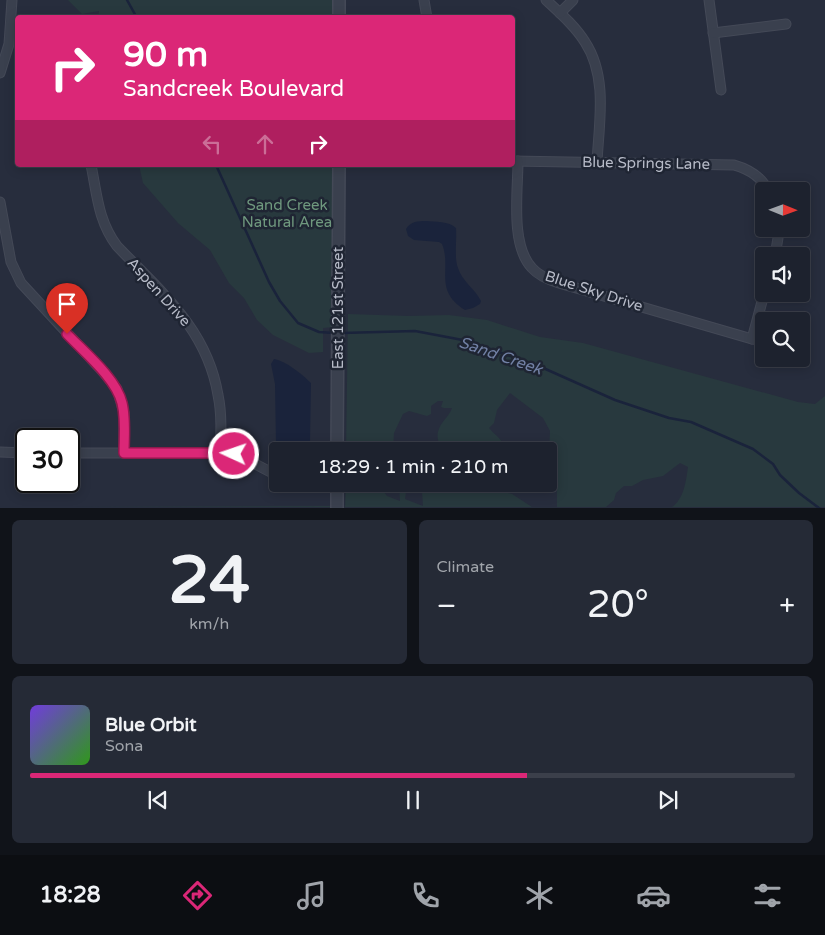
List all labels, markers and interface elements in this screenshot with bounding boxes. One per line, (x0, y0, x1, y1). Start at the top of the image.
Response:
text: 90 m (123, 34, 208, 76)
icon: right (40, 35, 105, 100)
text: Sandcreek Boulevard (123, 76, 344, 102)
icon: left (198, 130, 226, 158)
icon: ahead (251, 130, 279, 158)
icon: right (304, 130, 332, 158)
street label: Blue Springs Lane (582, 153, 710, 173)
north arrow (755, 182, 810, 238)
map controls (755, 182, 810, 367)
park label: Sand Creek Natural Area (242, 196, 332, 231)
street label: East 121st Street (329, 246, 347, 369)
button: sound (755, 247, 810, 302)
street label: Aspen Drive (123, 254, 195, 330)
street label: Blue Sky Drive (543, 267, 645, 315)
pin (46, 283, 88, 334)
icon: arrive (53, 290, 81, 318)
button: search (755, 312, 810, 367)
water label: Sand Creek (456, 332, 546, 380)
position arrow (207, 427, 259, 479)
speed limit sign: 30 (15, 428, 80, 493)
text: 18:29 · 1 min · 210 m (317, 456, 509, 478)
text: 24 (168, 542, 250, 621)
text: Climate (437, 557, 494, 577)
text: 20° (587, 582, 649, 628)
text: − (437, 589, 456, 623)
text: + (779, 589, 795, 623)
text: km/h (189, 614, 229, 634)
text: Blue Orbit (105, 714, 197, 736)
text: Sona (105, 736, 143, 756)
icon: previous (144, 786, 172, 814)
icon: pause (399, 786, 427, 814)
icon: next (654, 786, 682, 814)
icon: directions (180, 878, 215, 913)
icon: music (294, 878, 329, 913)
icon: phone (408, 878, 443, 913)
icon: climate (522, 878, 557, 913)
icon: car (636, 878, 671, 913)
icon: filters (750, 878, 785, 913)
text: 18:28 (40, 882, 101, 908)

